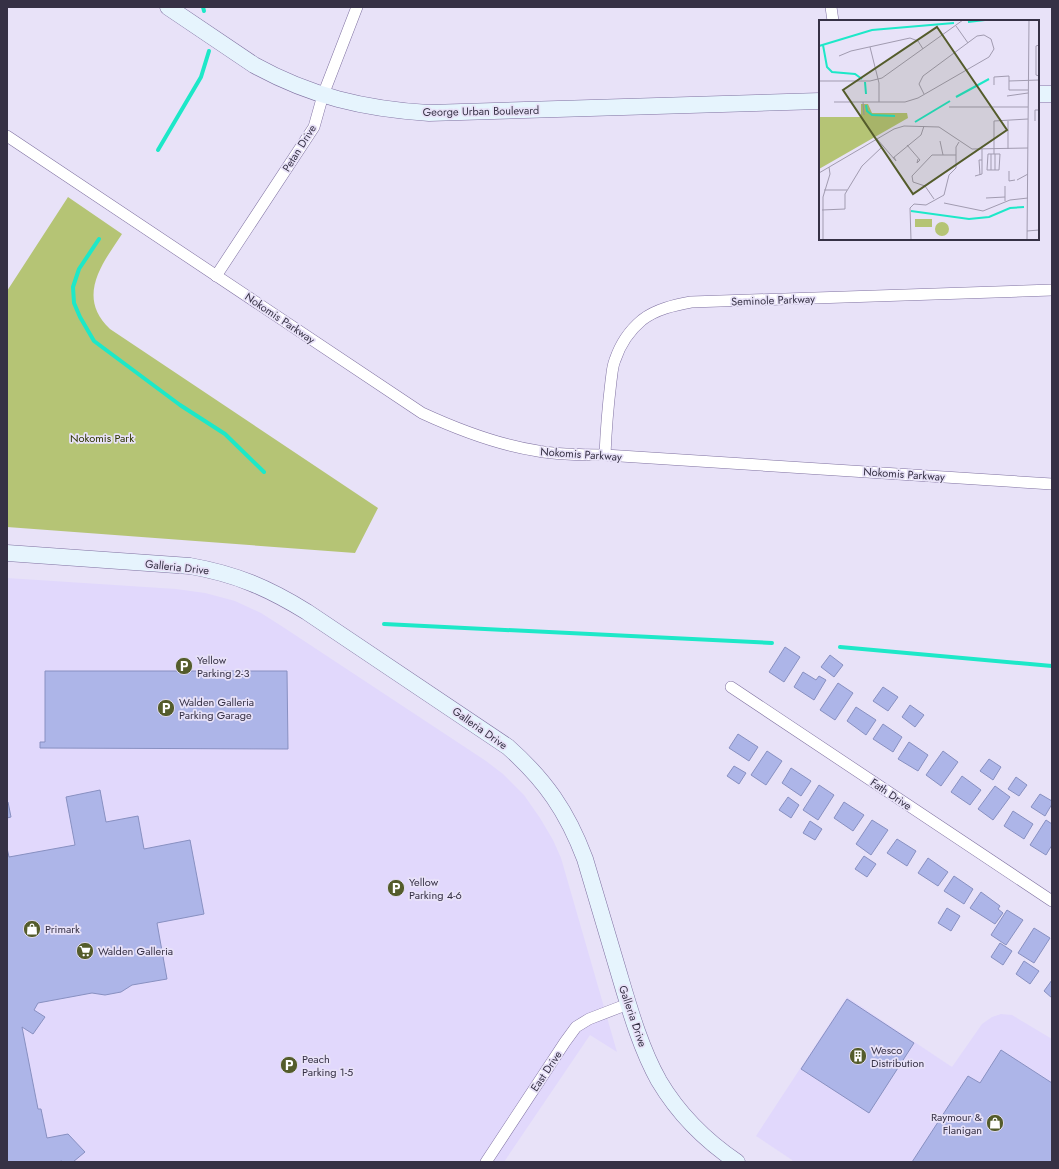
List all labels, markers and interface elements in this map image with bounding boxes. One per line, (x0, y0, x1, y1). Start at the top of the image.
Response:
inset map (819, 20, 1039, 240)
street label: George Urban Boulevard (423, 102, 539, 120)
street label: Petan Drive (278, 121, 320, 175)
street label: Nokomis Parkway (242, 289, 318, 348)
street label: Seminole Parkway (731, 291, 815, 309)
park label: Nokomis Park (70, 430, 134, 446)
street label: Nokomis Parkway (540, 443, 622, 465)
street label: Nokomis Parkway (863, 463, 945, 485)
street label: Galleria Drive (144, 556, 210, 578)
place label: Yellow Parking 2-3 (197, 652, 249, 681)
parking icon: Yellow Parking 2-3 (174, 656, 194, 676)
place label: Walden Galleria Parking Garage (179, 694, 254, 723)
parking icon: Walden Galleria Parking Garage (156, 698, 176, 718)
street label: Galleria Drive (449, 703, 511, 753)
street label: Fath Drive (867, 774, 915, 814)
place label: Yellow Parking 4-6 (409, 874, 462, 903)
parking icon: Yellow Parking 4-6 (386, 878, 406, 898)
shop icon: Primark (22, 919, 42, 939)
place label: Primark (45, 921, 80, 937)
supermarket icon: Walden Galleria (75, 941, 95, 961)
place label: Walden Galleria (98, 943, 173, 959)
street label: Galleria Drive (615, 983, 651, 1049)
place label: Wesco Distribution (871, 1042, 924, 1071)
building icon: Wesco Distribution (848, 1046, 868, 1066)
street label: East Drive (526, 1047, 566, 1095)
place label: Peach Parking 1-5 (302, 1051, 353, 1080)
parking icon: Peach Parking 1-5 (279, 1055, 299, 1075)
place label: Raymour & Flanigan (931, 1109, 983, 1138)
shop icon: Raymour & Flanigan (985, 1113, 1005, 1133)

